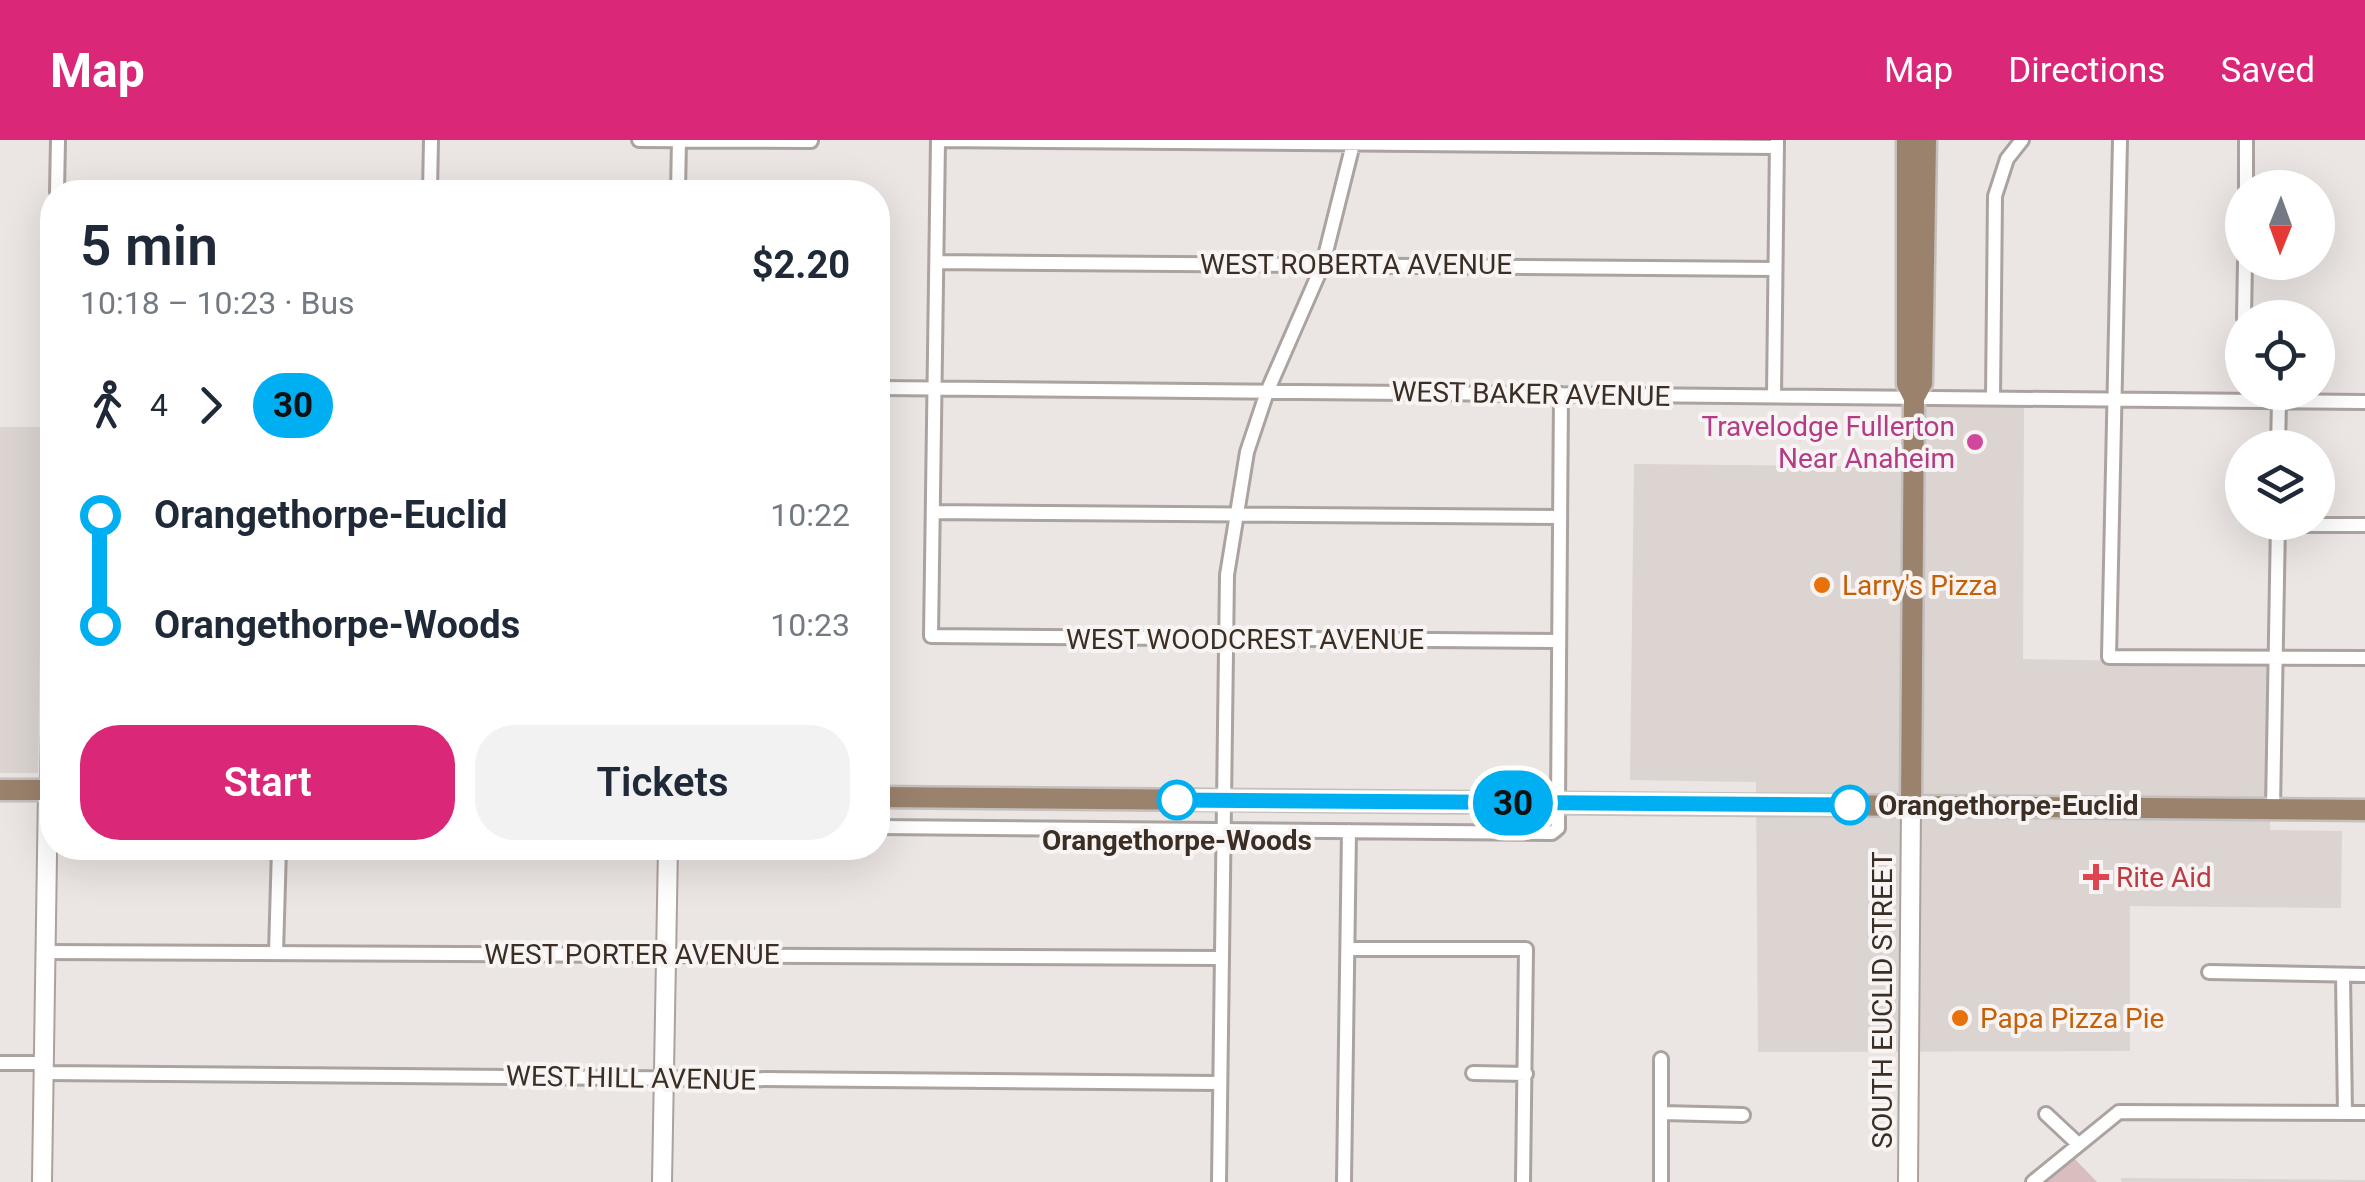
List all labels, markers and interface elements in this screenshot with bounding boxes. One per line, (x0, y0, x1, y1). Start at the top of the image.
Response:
text: Map (50, 42, 145, 99)
text: Map (1884, 50, 1953, 91)
text: Directions (2008, 50, 2165, 91)
text: Saved (2220, 50, 2315, 91)
north arrow (2225, 170, 2335, 280)
map controls (2225, 170, 2335, 540)
text: 5 min (80, 214, 218, 278)
text: $2.20 (752, 243, 850, 287)
street label: WEST ROBERTA AVENUE (1200, 248, 1512, 281)
text: 10:18 – 10:23 · Bus (80, 284, 355, 322)
button: locate (2225, 300, 2335, 410)
street label: WEST BAKER AVENUE (1391, 375, 1671, 413)
icon: walk (80, 378, 135, 433)
icon: forward (183, 378, 238, 433)
text: 30 (273, 385, 313, 426)
text: 4 (150, 386, 168, 424)
place label: Travelodge Fullerton Near Anaheim (1701, 410, 1955, 475)
button: layers (2225, 430, 2335, 540)
marker: Travelodge Fullerton Near Anaheim (1964, 431, 1986, 453)
text: Orangethorpe-Euclid (154, 493, 507, 537)
text: 10:22 (770, 496, 850, 534)
place label: Larry's Pizza (1842, 569, 1998, 602)
marker: Larry's Pizza (1811, 574, 1833, 596)
text: Orangethorpe-Woods (154, 603, 520, 647)
text: 10:23 (770, 606, 850, 644)
street label: WEST WOODCREST AVENUE (1066, 623, 1424, 656)
button: Start (80, 725, 455, 840)
button: Tickets (475, 725, 850, 840)
line badge: 30 (1468, 770, 1558, 836)
marker: Orangethorpe-Woods (1158, 781, 1196, 819)
text: 30 (1493, 783, 1533, 824)
marker: Orangethorpe-Euclid (1831, 786, 1869, 824)
place label: Orangethorpe-Euclid (1878, 789, 2138, 822)
place label: Orangethorpe-Woods (1042, 824, 1312, 857)
street label: SOUTH EUCLID STREET (1866, 851, 1899, 1149)
place label: Rite Aid (2116, 861, 2212, 894)
marker: Rite Aid (2085, 866, 2107, 888)
street label: WEST PORTER AVENUE (484, 938, 780, 971)
place label: Papa Pizza Pie (1980, 1002, 2164, 1035)
marker: Papa Pizza Pie (1949, 1007, 1971, 1029)
street label: WEST HILL AVENUE (506, 1059, 756, 1097)

